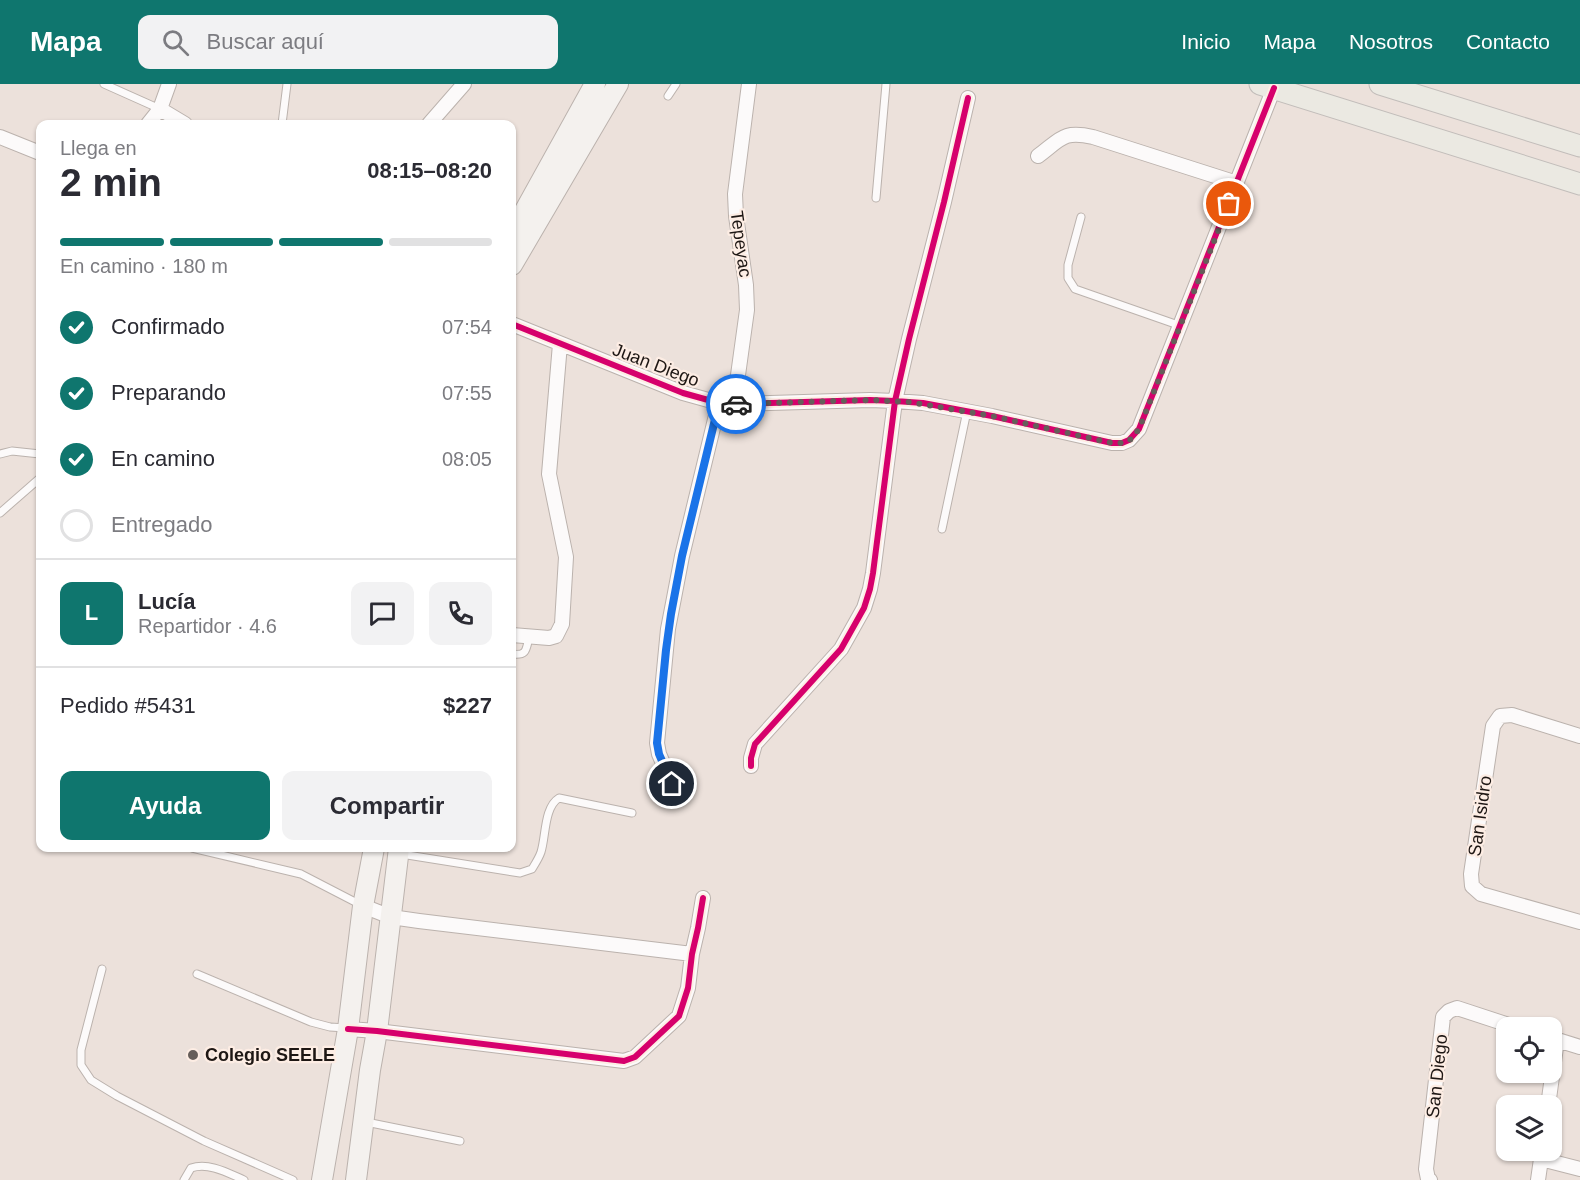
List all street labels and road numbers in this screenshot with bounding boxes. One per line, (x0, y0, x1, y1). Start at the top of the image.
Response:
street label: Tepeyac (726, 209, 756, 279)
street label: Juan Diego (610, 339, 702, 391)
street label: San Isidro (1464, 774, 1496, 858)
street label: San Diego (1423, 1033, 1451, 1119)

